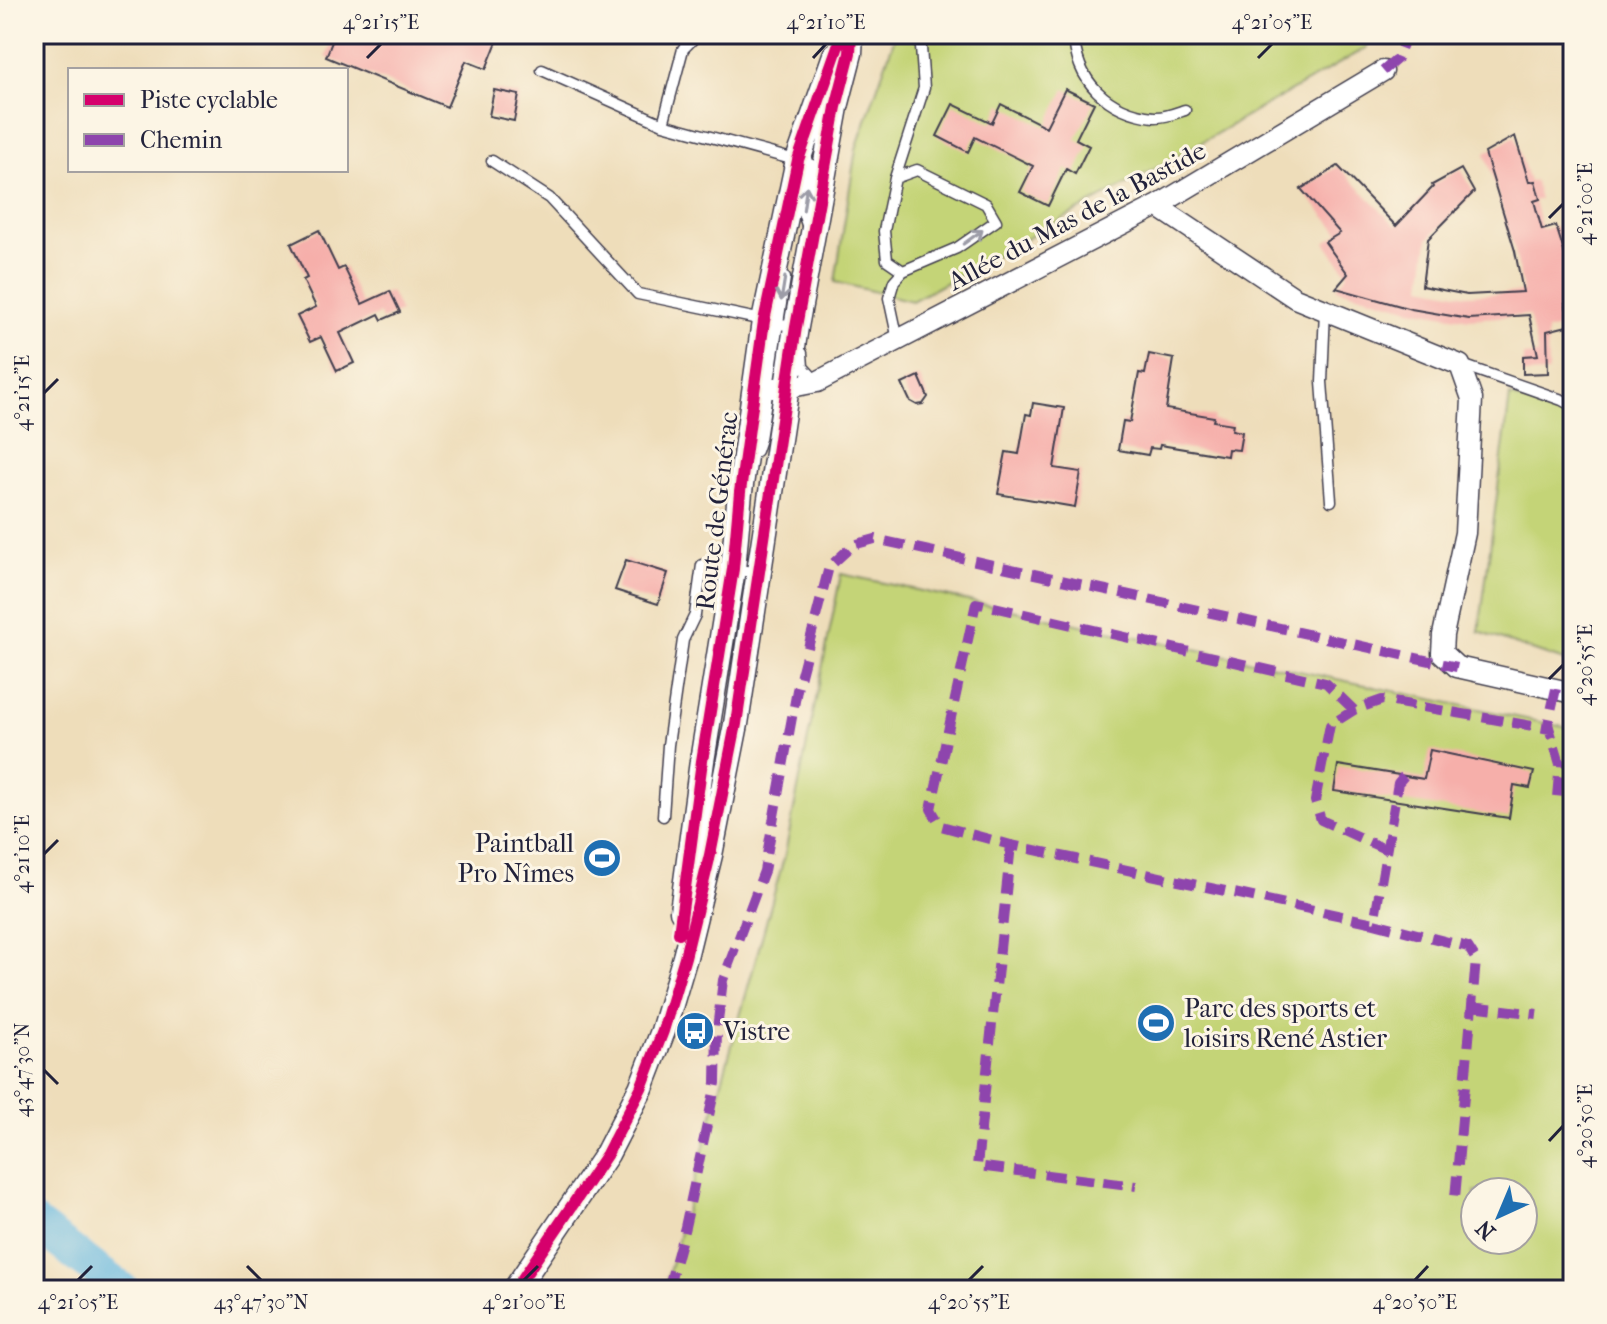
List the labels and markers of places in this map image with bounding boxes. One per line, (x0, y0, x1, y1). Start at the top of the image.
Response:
place label: Paintball Pro Nîmes (458, 828, 574, 889)
sports icon: Paintball Pro Nîmes (581, 837, 623, 879)
place label: Parc des sports et loisirs René Astier (1183, 993, 1387, 1054)
sports icon: Parc des sports et loisirs René Astier (1135, 1002, 1177, 1044)
bus stop icon: Vistre (674, 1010, 716, 1052)
place label: Vistre (722, 1016, 790, 1047)

